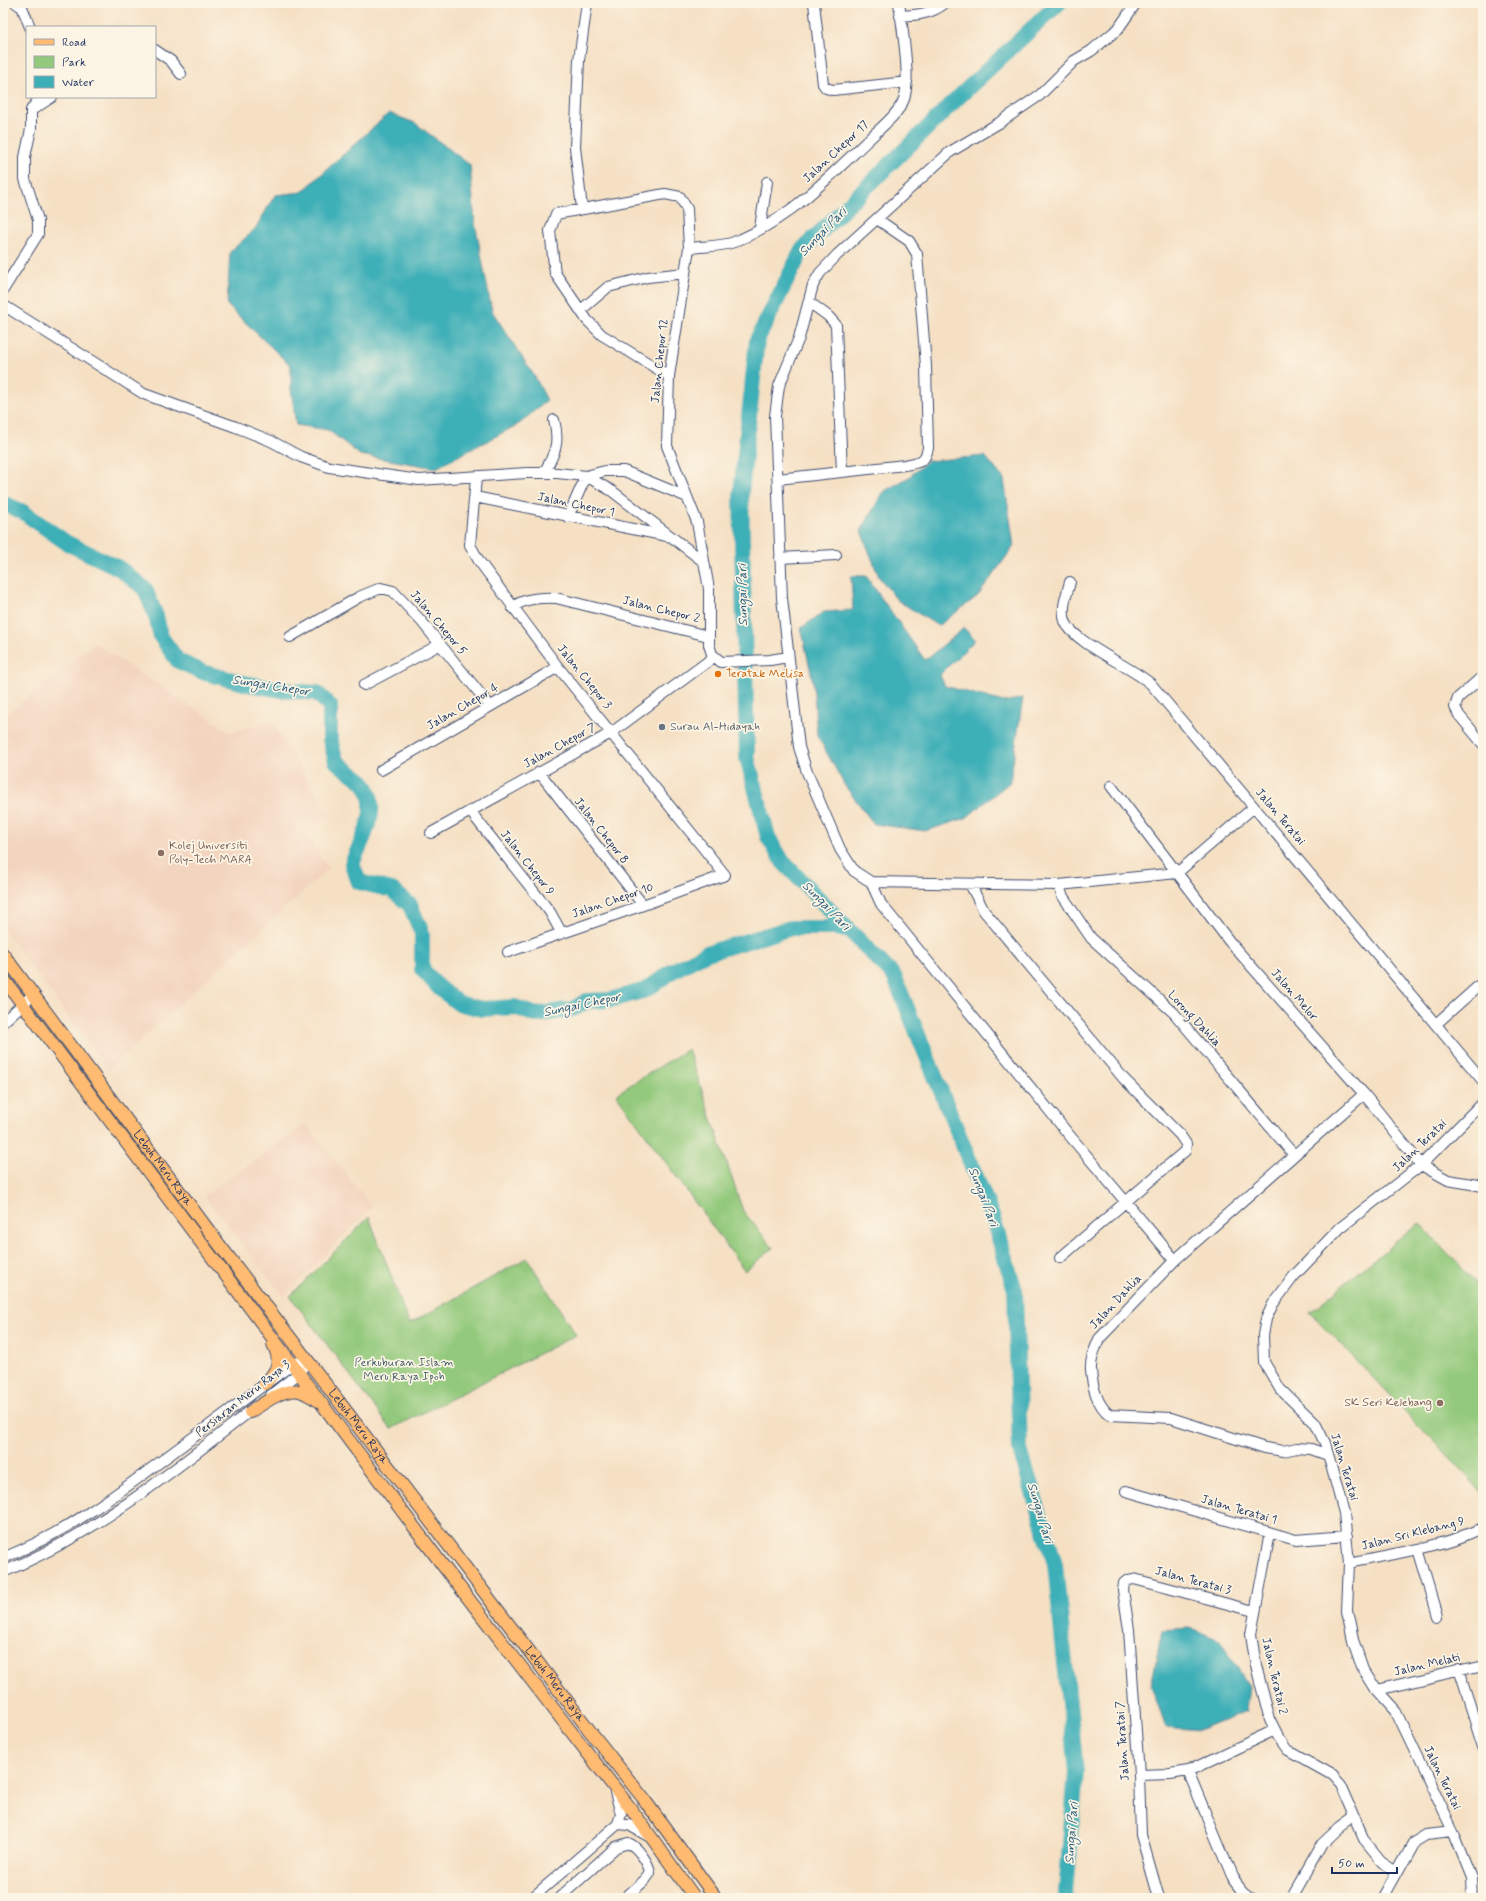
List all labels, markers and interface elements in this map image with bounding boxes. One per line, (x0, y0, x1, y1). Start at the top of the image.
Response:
legend (26, 26, 156, 98)
text: Road (62, 35, 86, 51)
text: Park (62, 55, 86, 71)
text: Water (62, 75, 94, 91)
street label: Jalan Chepor 17 (800, 117, 872, 187)
water label: Sungai Pari (795, 203, 852, 261)
street label: Jalan Chepor 12 (648, 318, 672, 404)
street label: Jalan Chepor 1 (536, 489, 616, 521)
water label: Sungai Pari (734, 563, 753, 626)
street label: Jalan Chepor 5 (406, 587, 470, 659)
street label: Jalan Chepor 2 (621, 593, 701, 627)
street label: Jalan Chepor 3 (553, 641, 615, 713)
place label: Teratak Melisa (726, 666, 804, 682)
marker: Teratak Melisa (713, 669, 723, 679)
water label: Sungai Chepor (231, 671, 312, 702)
street label: Jalan Chepor 4 (424, 680, 502, 734)
place label: Surau Al-Hidayah (670, 719, 760, 735)
street label: Jalan Chepor 7 (521, 720, 599, 772)
marker: Surau Al-Hidayah (657, 722, 667, 732)
street label: Jalan Teratai (1252, 785, 1309, 849)
street label: Jalan Chepor 8 (570, 795, 632, 867)
street label: Jalan Chepor 9 (496, 827, 558, 899)
place label: Kolej Universiti Poly-Tech MARA (169, 838, 252, 868)
marker: Kolej Universiti Poly-Tech MARA (156, 848, 166, 858)
water label: Sungai Pari (798, 878, 854, 936)
street label: Jalan Chepor 10 (570, 879, 656, 922)
street label: Jalan Melor (1267, 965, 1321, 1025)
water label: Sungai Chepor (542, 988, 624, 1022)
street label: Lorong Dahlia (1163, 988, 1224, 1051)
street label: Jalan Teratai (1389, 1116, 1451, 1176)
street label: Lebuh Meru Raya (129, 1127, 196, 1210)
water label: Sungai Pari (963, 1165, 1002, 1230)
street label: Jalan Dahlia (1086, 1271, 1146, 1333)
park label: Perkuburan Islam Meru Raya Ipoh (354, 1355, 454, 1385)
street label: Persiaran Meru Raya 3 (192, 1357, 294, 1441)
street label: Lebuh Meru Raya (324, 1386, 392, 1468)
place label: SK Seri Kelebang (1344, 1395, 1432, 1411)
marker: SK Seri Kelebang (1435, 1398, 1445, 1408)
street label: Jalan Teratai (1326, 1431, 1362, 1503)
water label: Sungai Pari (1022, 1481, 1058, 1546)
street label: Jalan Teratai 1 (1199, 1492, 1279, 1528)
street label: Jalan Sri Klebang 9 (1360, 1513, 1466, 1555)
street label: Jalan Teratai 3 (1153, 1563, 1233, 1599)
street label: Jalan Teratai 2 (1257, 1636, 1291, 1716)
street label: Lebuh Meru Raya (521, 1643, 589, 1726)
street label: Jalan Melati (1393, 1650, 1462, 1680)
street label: Jalan Teratai 7 (1112, 1701, 1134, 1781)
street label: Jalan Teratai (1420, 1743, 1465, 1813)
water label: Sungai Pari (1061, 1800, 1084, 1865)
scale bar (1332, 1849, 1397, 1875)
text: 50 m (1338, 1856, 1365, 1872)

